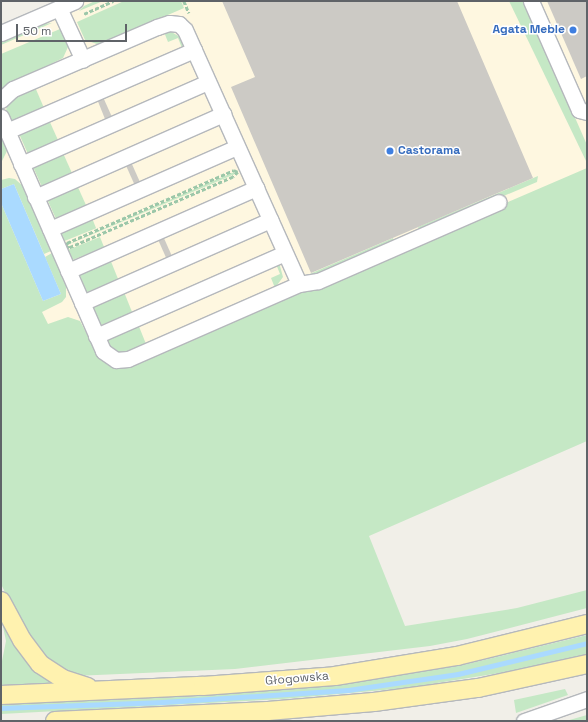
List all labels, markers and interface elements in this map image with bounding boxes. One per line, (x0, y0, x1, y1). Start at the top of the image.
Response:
scale bar (18, 16, 129, 42)
text: 50 m (23, 23, 51, 39)
place label: Agata Meble (492, 23, 565, 37)
marker: Agata Meble (568, 25, 578, 35)
place label: Castorama (398, 144, 460, 158)
marker: Castorama (385, 146, 395, 156)
street label: Głogowska (265, 669, 329, 689)

